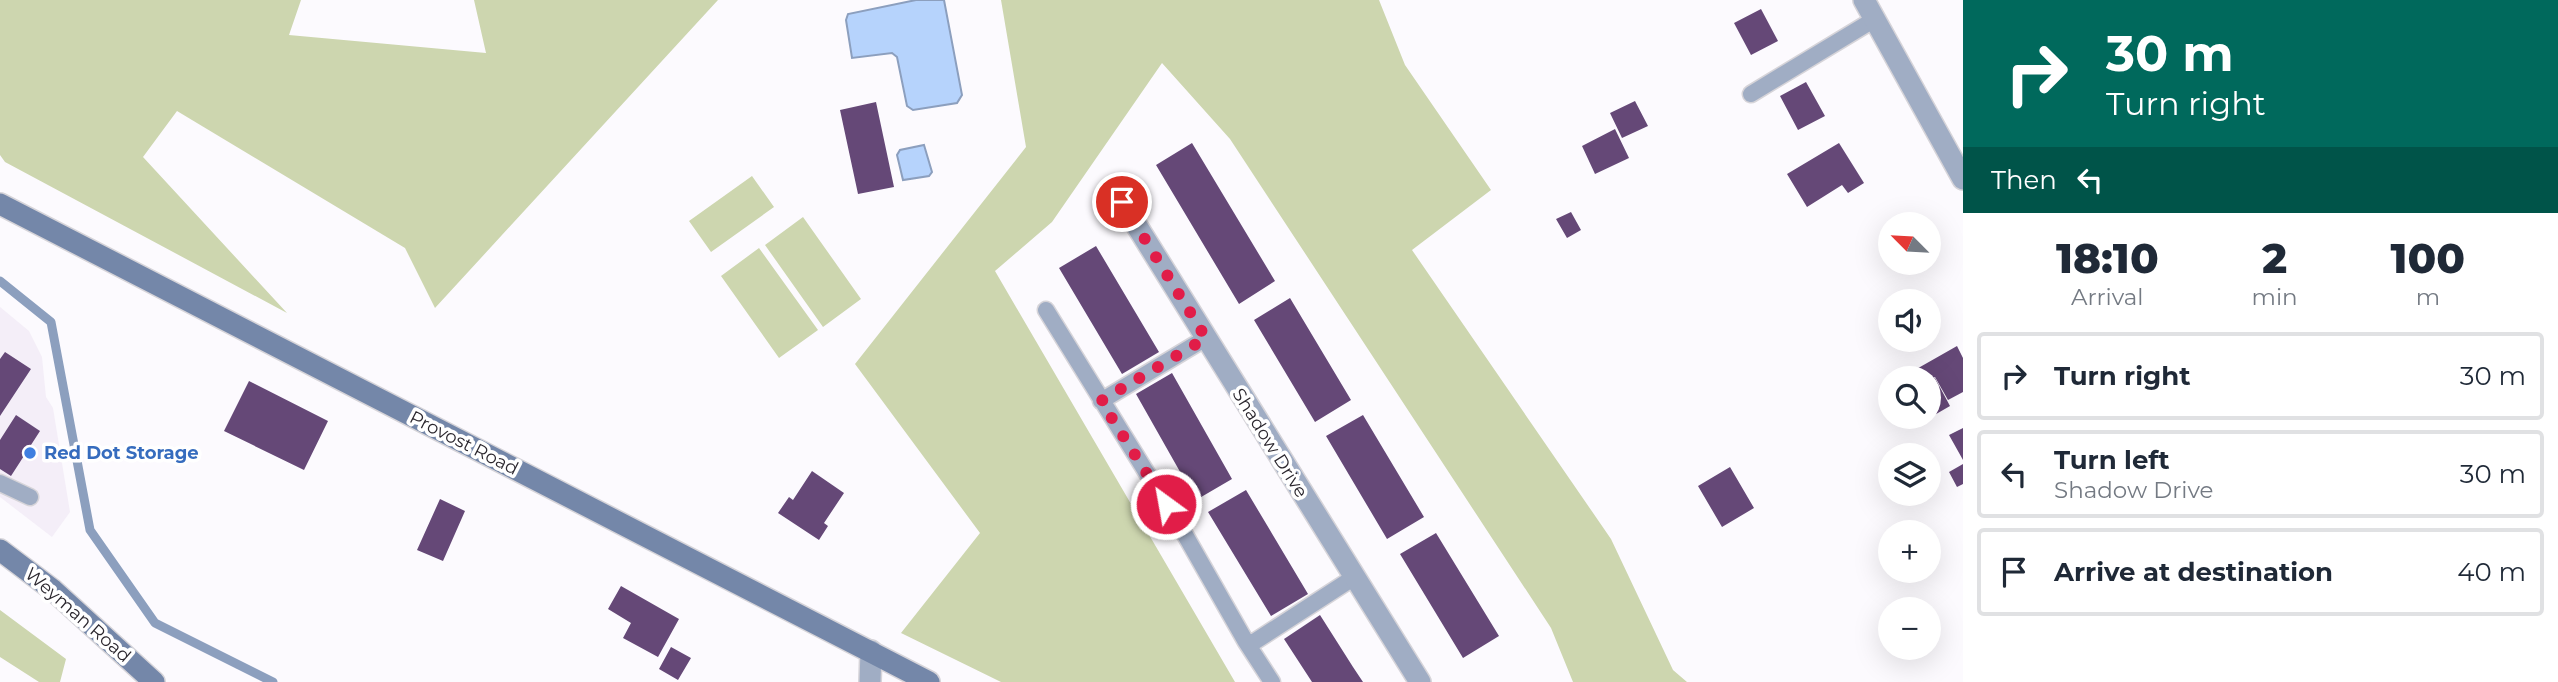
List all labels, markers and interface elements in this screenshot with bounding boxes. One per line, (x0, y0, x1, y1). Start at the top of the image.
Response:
text: 30 m (2106, 24, 2234, 83)
icon: right (1991, 28, 2082, 119)
text: Turn right (2106, 84, 2266, 123)
icon: left (2071, 161, 2109, 199)
text: Then (1991, 164, 2057, 196)
pin (1092, 172, 1152, 232)
icon: arrive (1103, 183, 1141, 221)
north arrow (1878, 212, 1941, 275)
map controls (1878, 212, 1941, 660)
text: 18:10 (2056, 232, 2159, 284)
text: 2 (2262, 232, 2287, 284)
text: 100 (2391, 232, 2465, 284)
text: Arrival (2071, 283, 2144, 311)
text: min (2252, 283, 2298, 311)
text: m (2416, 283, 2440, 311)
button: sound (1878, 289, 1941, 352)
icon: right (1995, 357, 2033, 395)
text: Turn right (2054, 360, 2190, 392)
text: 30 m (2460, 360, 2526, 392)
button: search (1878, 366, 1941, 429)
street label: Shadow Drive (1228, 384, 1312, 502)
street label: Provost Road (406, 406, 522, 480)
place label: Red Dot Storage (44, 442, 199, 464)
button: layers (1878, 443, 1941, 506)
text: Turn left (2054, 444, 2170, 476)
marker: Red Dot Storage (22, 445, 38, 461)
icon: left (1995, 455, 2033, 493)
text: 30 m (2460, 458, 2526, 490)
position arrow (1129, 467, 1203, 541)
text: Shadow Drive (2054, 476, 2213, 504)
button: + (1878, 520, 1941, 583)
icon: arrive (1995, 553, 2033, 591)
text: Arrive at destination (2054, 556, 2333, 588)
text: 40 m (2457, 556, 2526, 588)
street label: Weyman Road (21, 563, 135, 667)
button: − (1878, 597, 1941, 660)

